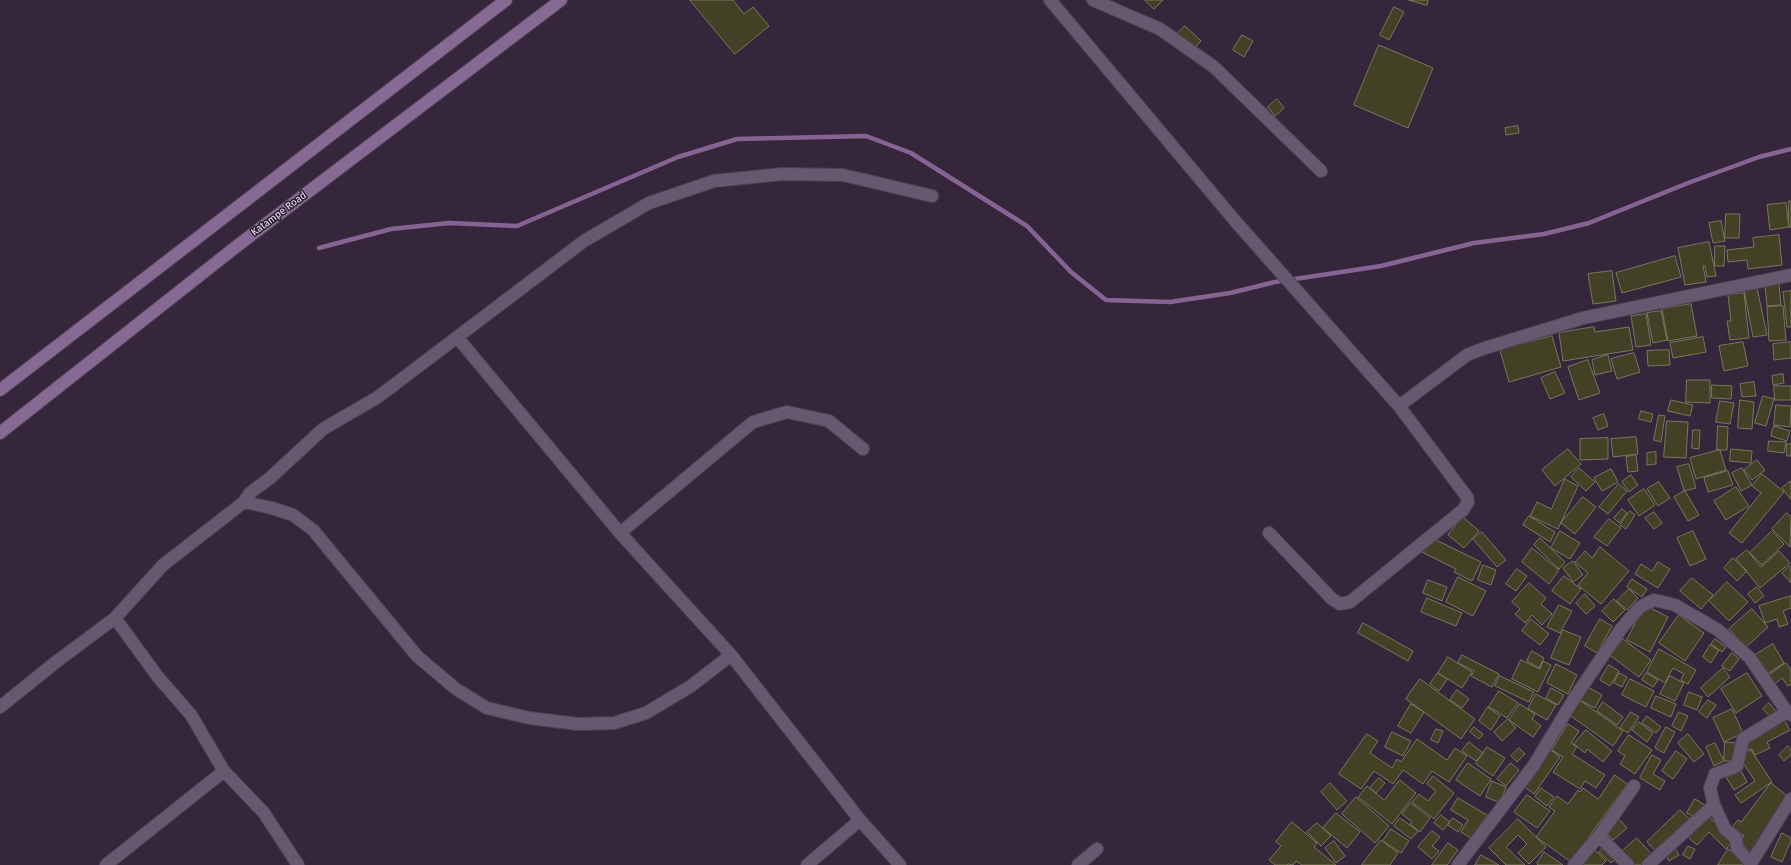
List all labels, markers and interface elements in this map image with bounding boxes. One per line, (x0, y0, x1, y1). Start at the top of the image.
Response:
street label: Katampe Road (249, 189, 309, 239)

